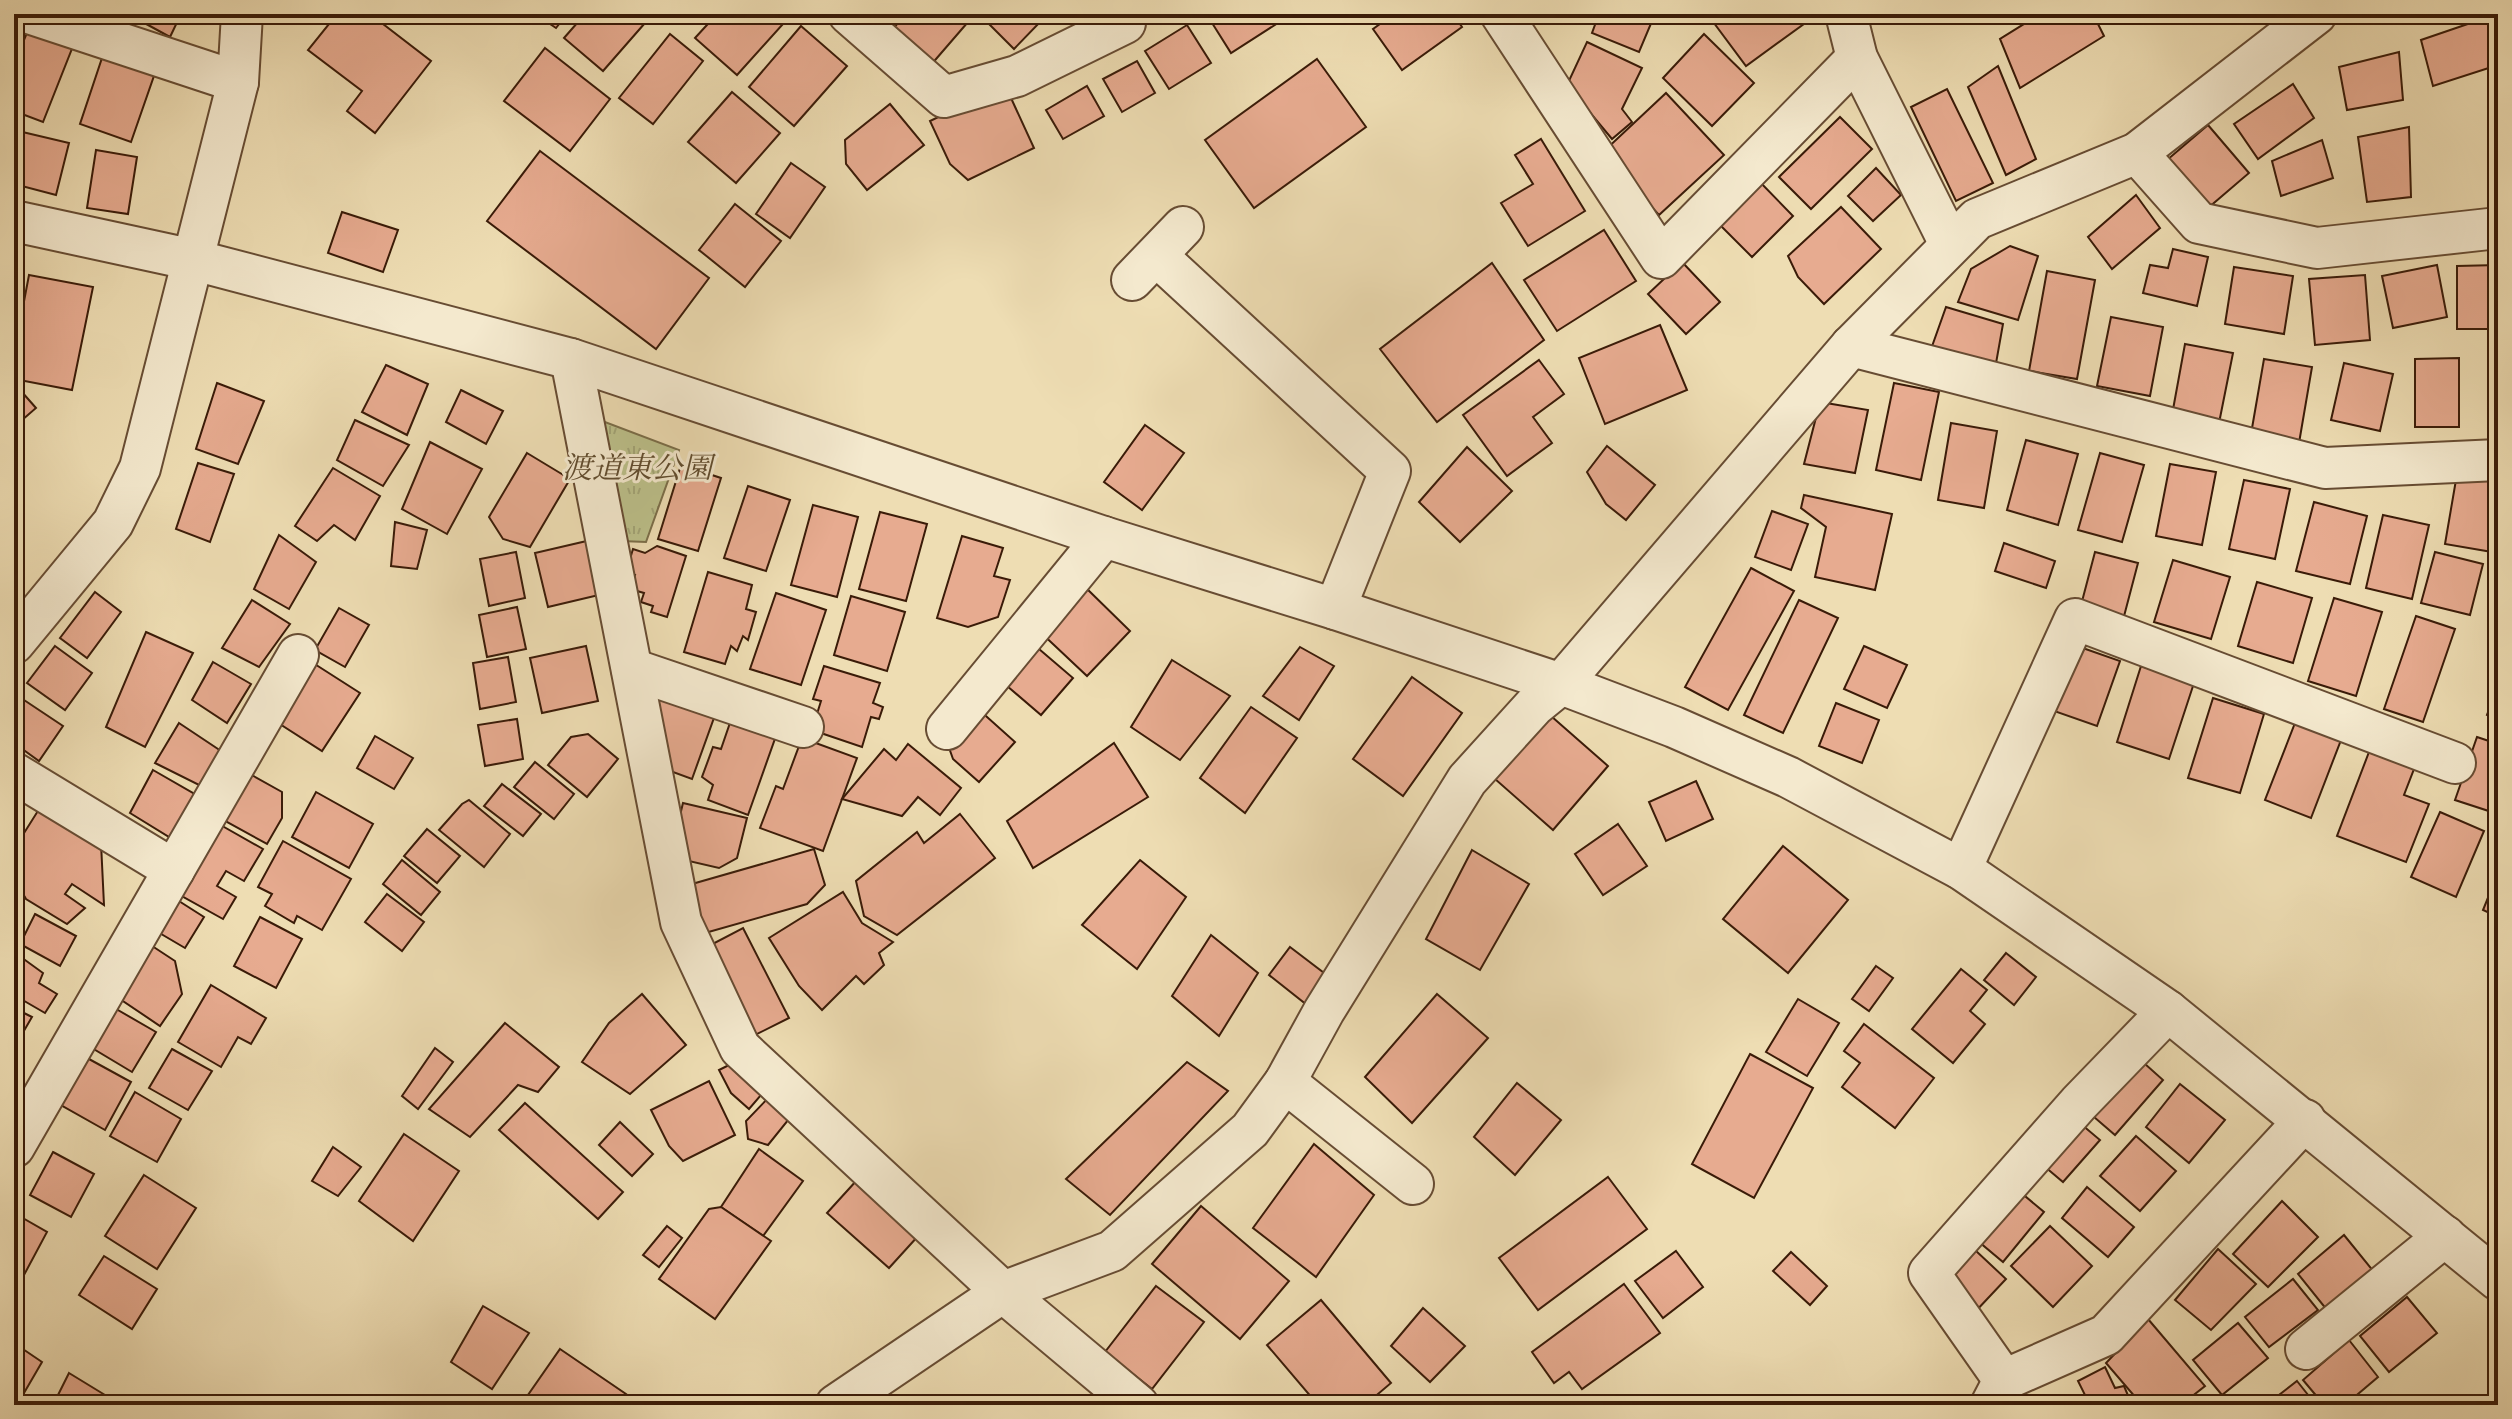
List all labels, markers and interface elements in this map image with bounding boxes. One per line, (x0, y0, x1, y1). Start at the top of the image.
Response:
park label: 渡道東公園 (562, 452, 717, 485)

